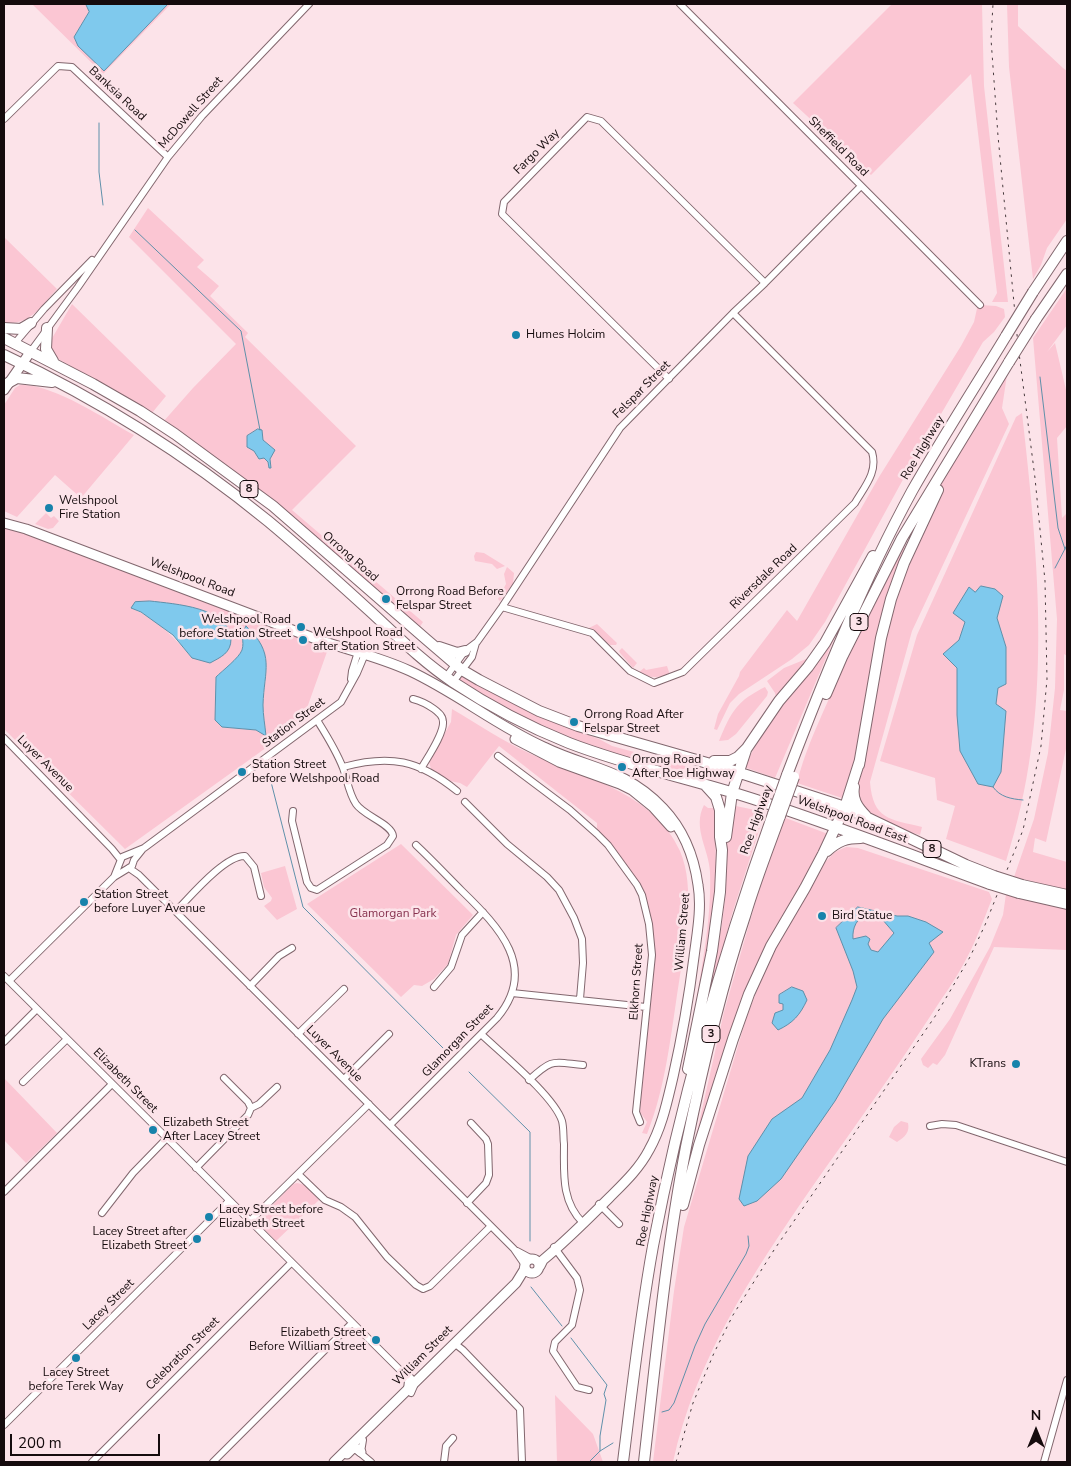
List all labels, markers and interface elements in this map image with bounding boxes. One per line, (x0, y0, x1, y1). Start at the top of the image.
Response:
street label: Banksia Road (85, 64, 149, 124)
street label: McDowell Street (156, 74, 226, 152)
street label: Sheffield Road (805, 114, 871, 180)
street label: Fargo Way (511, 126, 563, 178)
place label: Humes Holcim (526, 328, 605, 342)
marker: Humes Holcim (510, 329, 522, 341)
street label: Felspar Street (610, 358, 674, 422)
street label: Roe Highway (898, 413, 948, 483)
road number: 8 (240, 480, 258, 498)
place label: Welshpool Fire Station (59, 494, 120, 522)
marker: Welshpool Fire Station (43, 502, 55, 514)
street label: Orrong Road (319, 529, 381, 585)
street label: Riversdale Road (728, 541, 800, 613)
street label: Welshpool Road (147, 555, 237, 601)
place label: Orrong Road Before Felspar Street (396, 585, 504, 613)
marker: Orrong Road Before Felspar Street (380, 593, 392, 605)
place label: Welshpool Road before Station Street (179, 613, 291, 641)
road number: 3 (850, 614, 868, 630)
marker: Welshpool Road before Station Street (295, 621, 307, 633)
place label: Welshpool Road after Station Street (313, 626, 415, 654)
marker: Welshpool Road after Station Street (297, 634, 309, 646)
street label: Station Street (260, 695, 328, 751)
place label: Orrong Road After Felspar Street (584, 708, 684, 736)
marker: Orrong Road After Felspar Street (568, 716, 580, 728)
street label: Luyer Avenue (14, 733, 76, 795)
place label: Orrong Road After Roe Highway (632, 753, 734, 781)
place label: Station Street before Welshpool Road (252, 758, 379, 786)
marker: Orrong Road After Roe Highway (616, 761, 628, 773)
marker: Station Street before Welshpool Road (236, 766, 248, 778)
street label: Roe Highway (738, 784, 776, 856)
street label: Welshpool Road East (795, 793, 909, 847)
road number: 8 (923, 841, 941, 858)
place label: Station Street before Luyer Avenue (94, 888, 205, 916)
street label: William Street (672, 892, 694, 972)
marker: Station Street before Luyer Avenue (78, 896, 90, 908)
park label: Glamorgan Park (349, 907, 437, 921)
place label: Bird Statue (832, 909, 892, 923)
marker: Bird Statue (816, 910, 828, 922)
street label: Elkhorn Street (627, 943, 647, 1021)
street label: Glamorgan Street (420, 1002, 496, 1080)
street label: Luyer Avenue (303, 1023, 365, 1085)
road number: 3 (702, 1026, 720, 1042)
street label: Elizabeth Street (90, 1046, 160, 1116)
place label: KTrans (969, 1057, 1006, 1071)
marker: KTrans (1010, 1058, 1022, 1070)
place label: Elizabeth Street After Lacey Street (163, 1116, 260, 1144)
marker: Elizabeth Street After Lacey Street (147, 1124, 159, 1136)
street label: Roe Highway (634, 1174, 662, 1248)
place label: Lacey Street before Elizabeth Street (219, 1203, 323, 1231)
marker: Lacey Street before Elizabeth Street (203, 1211, 215, 1223)
place label: Lacey Street after Elizabeth Street (92, 1225, 187, 1253)
marker: Lacey Street after Elizabeth Street (191, 1233, 203, 1245)
street label: Lacey Street (80, 1276, 138, 1334)
street label: Celebration Street (143, 1314, 223, 1394)
street label: William Street (390, 1323, 456, 1389)
place label: Elizabeth Street Before William Street (249, 1326, 366, 1354)
marker: Elizabeth Street Before William Street (370, 1334, 382, 1346)
marker: Lacey Street before Terek Way (70, 1352, 82, 1364)
place label: Lacey Street before Terek Way (29, 1366, 123, 1394)
north arrow (1011, 1406, 1061, 1456)
text: N (1031, 1406, 1041, 1425)
scale bar (12, 1424, 162, 1456)
text: 200 m (18, 1433, 62, 1453)

